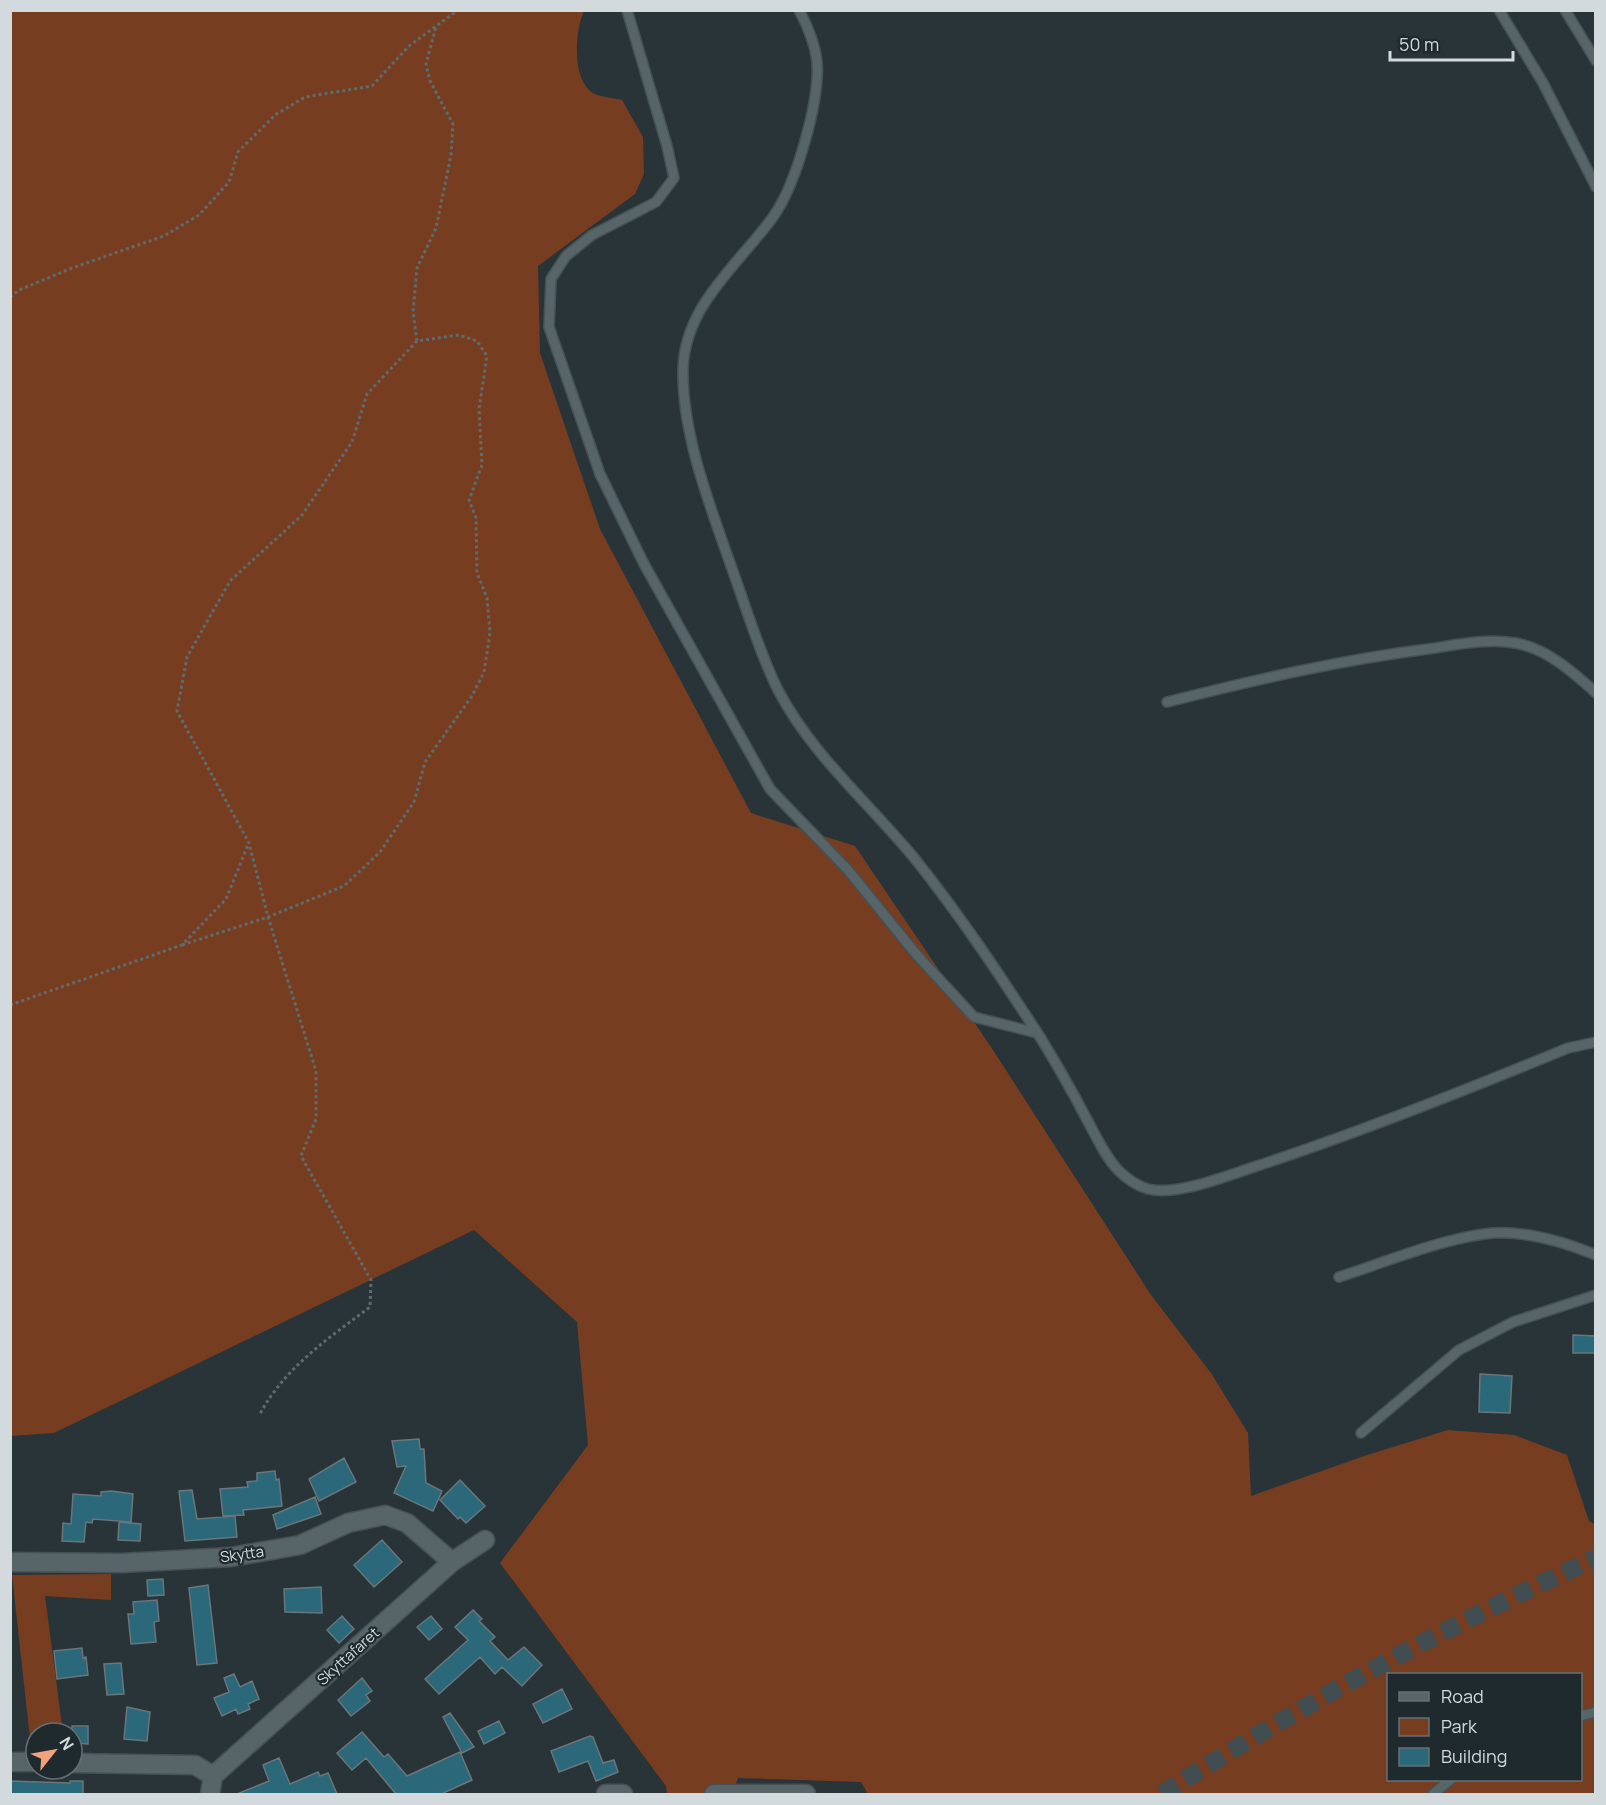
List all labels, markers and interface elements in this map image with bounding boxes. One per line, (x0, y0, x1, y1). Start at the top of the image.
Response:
scale bar (1390, 24, 1513, 62)
text: 50 m (1399, 32, 1439, 56)
street label: Skytta (219, 1541, 265, 1567)
street label: Skyttafaret (312, 1622, 384, 1690)
legend (1387, 1673, 1582, 1781)
text: Road (1441, 1684, 1484, 1708)
text: Park (1441, 1714, 1478, 1738)
north arrow (24, 1721, 84, 1781)
text: N (54, 1733, 79, 1754)
text: Building (1441, 1744, 1507, 1768)

